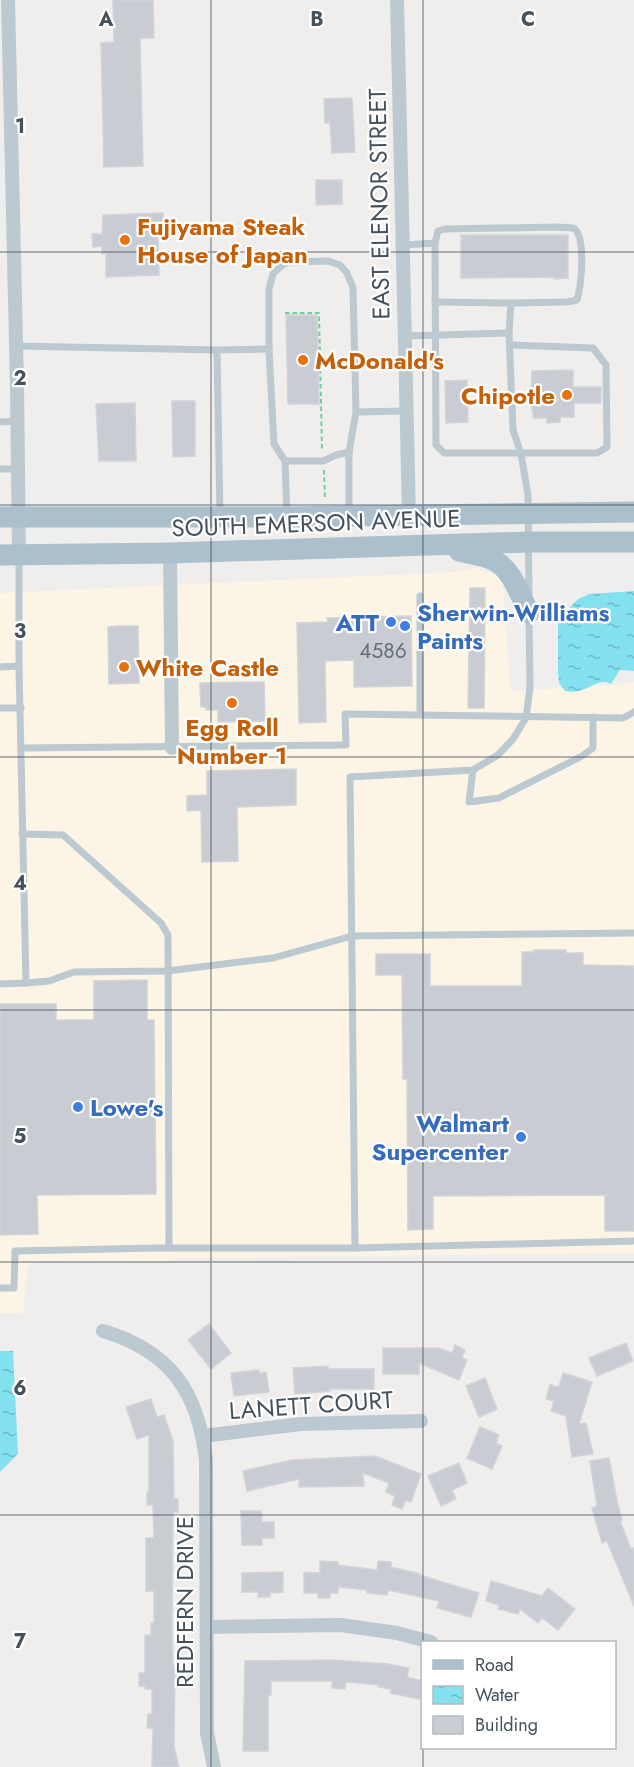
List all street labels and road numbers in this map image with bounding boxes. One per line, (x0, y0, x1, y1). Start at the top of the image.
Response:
street label: EAST ELENOR STREET (359, 88, 399, 320)
street label: SOUTH EMERSON AVENUE (171, 500, 461, 546)
street label: LANETT COURT (228, 1382, 394, 1428)
street label: REDFERN DRIVE (167, 1516, 202, 1688)

